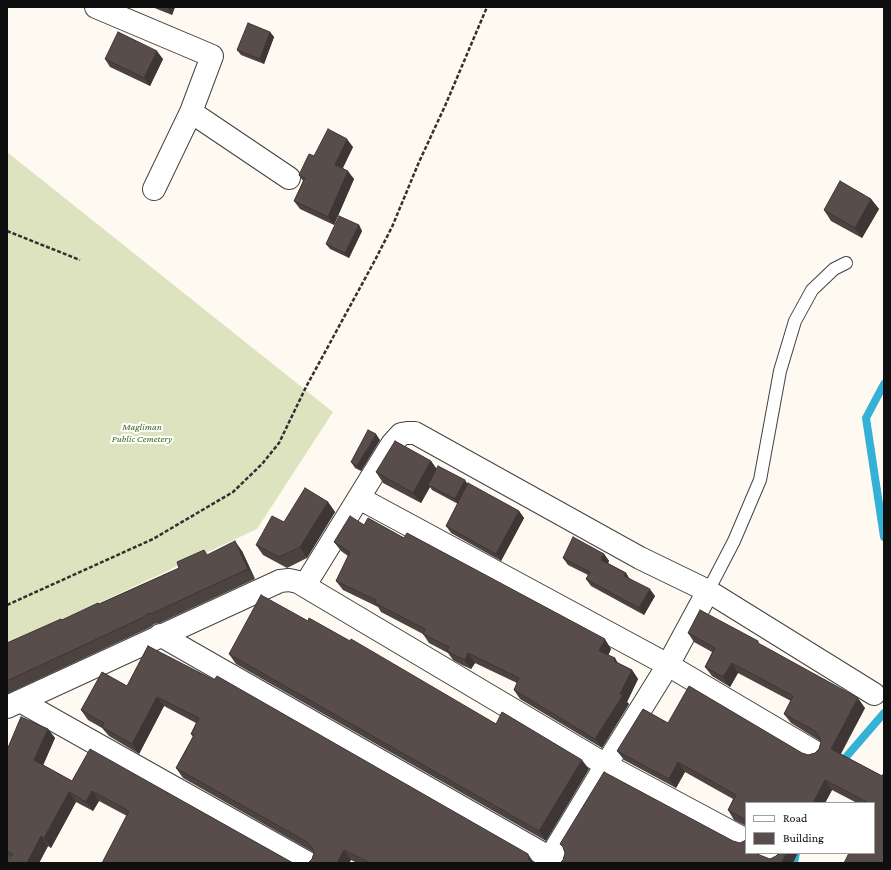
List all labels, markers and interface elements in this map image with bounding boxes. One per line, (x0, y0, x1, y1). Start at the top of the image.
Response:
park label: Magliman Public Cemetery (112, 421, 172, 444)
legend (745, 802, 875, 854)
text: Road (783, 811, 807, 825)
text: Building (783, 831, 824, 845)

